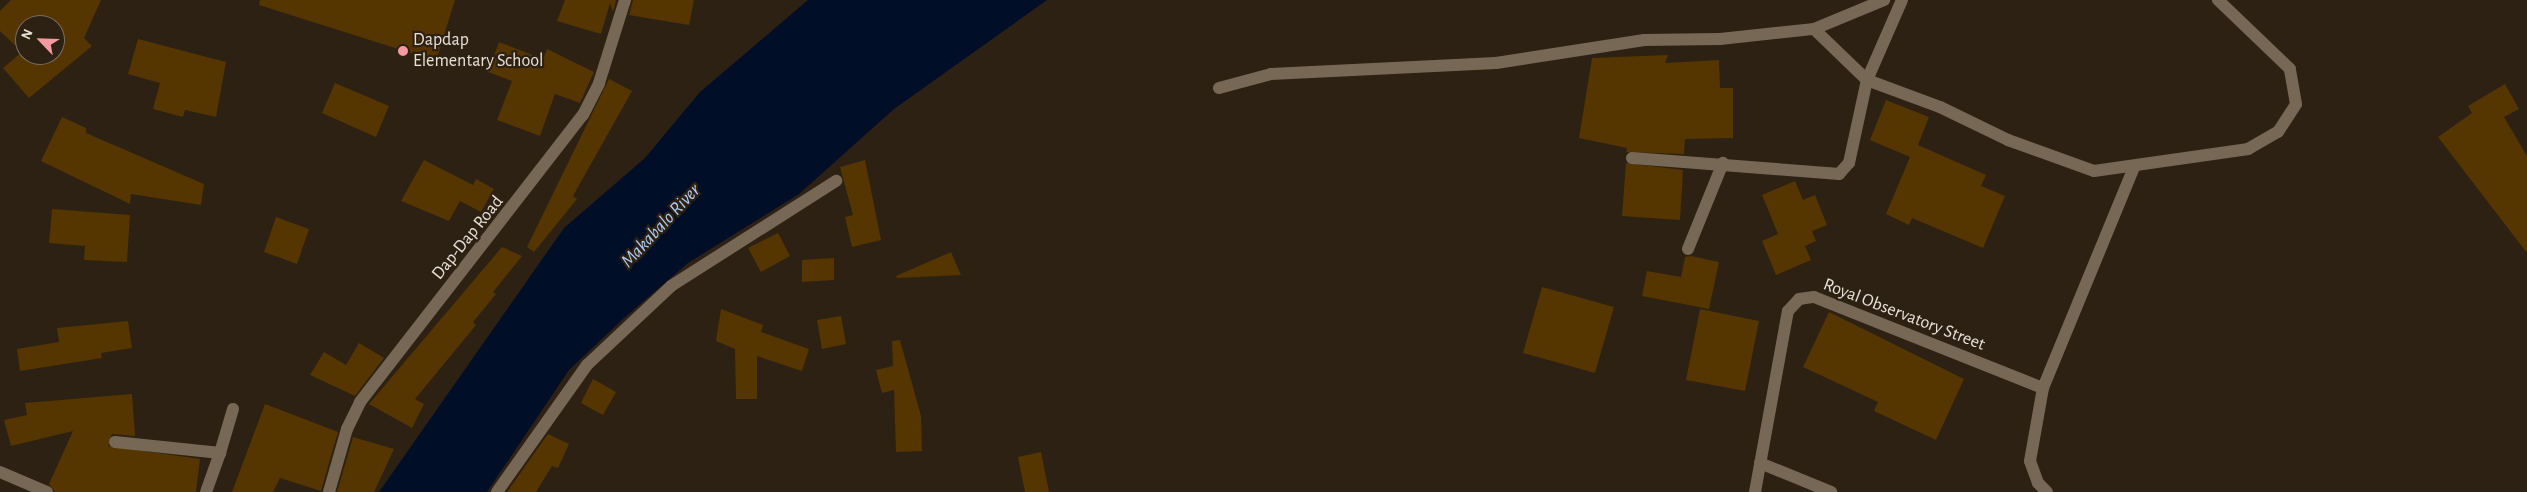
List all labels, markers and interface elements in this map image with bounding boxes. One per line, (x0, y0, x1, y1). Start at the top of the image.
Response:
north arrow (15, 15, 65, 65)
text: N (19, 27, 36, 42)
place label: Dapdap Elementary School (413, 30, 543, 72)
marker: Dapdap Elementary School (397, 45, 409, 57)
water label: Makabalo River (616, 179, 706, 273)
street label: Dap-Dap Road (428, 192, 508, 284)
street label: Royal Observatory Street (1820, 274, 1988, 356)

